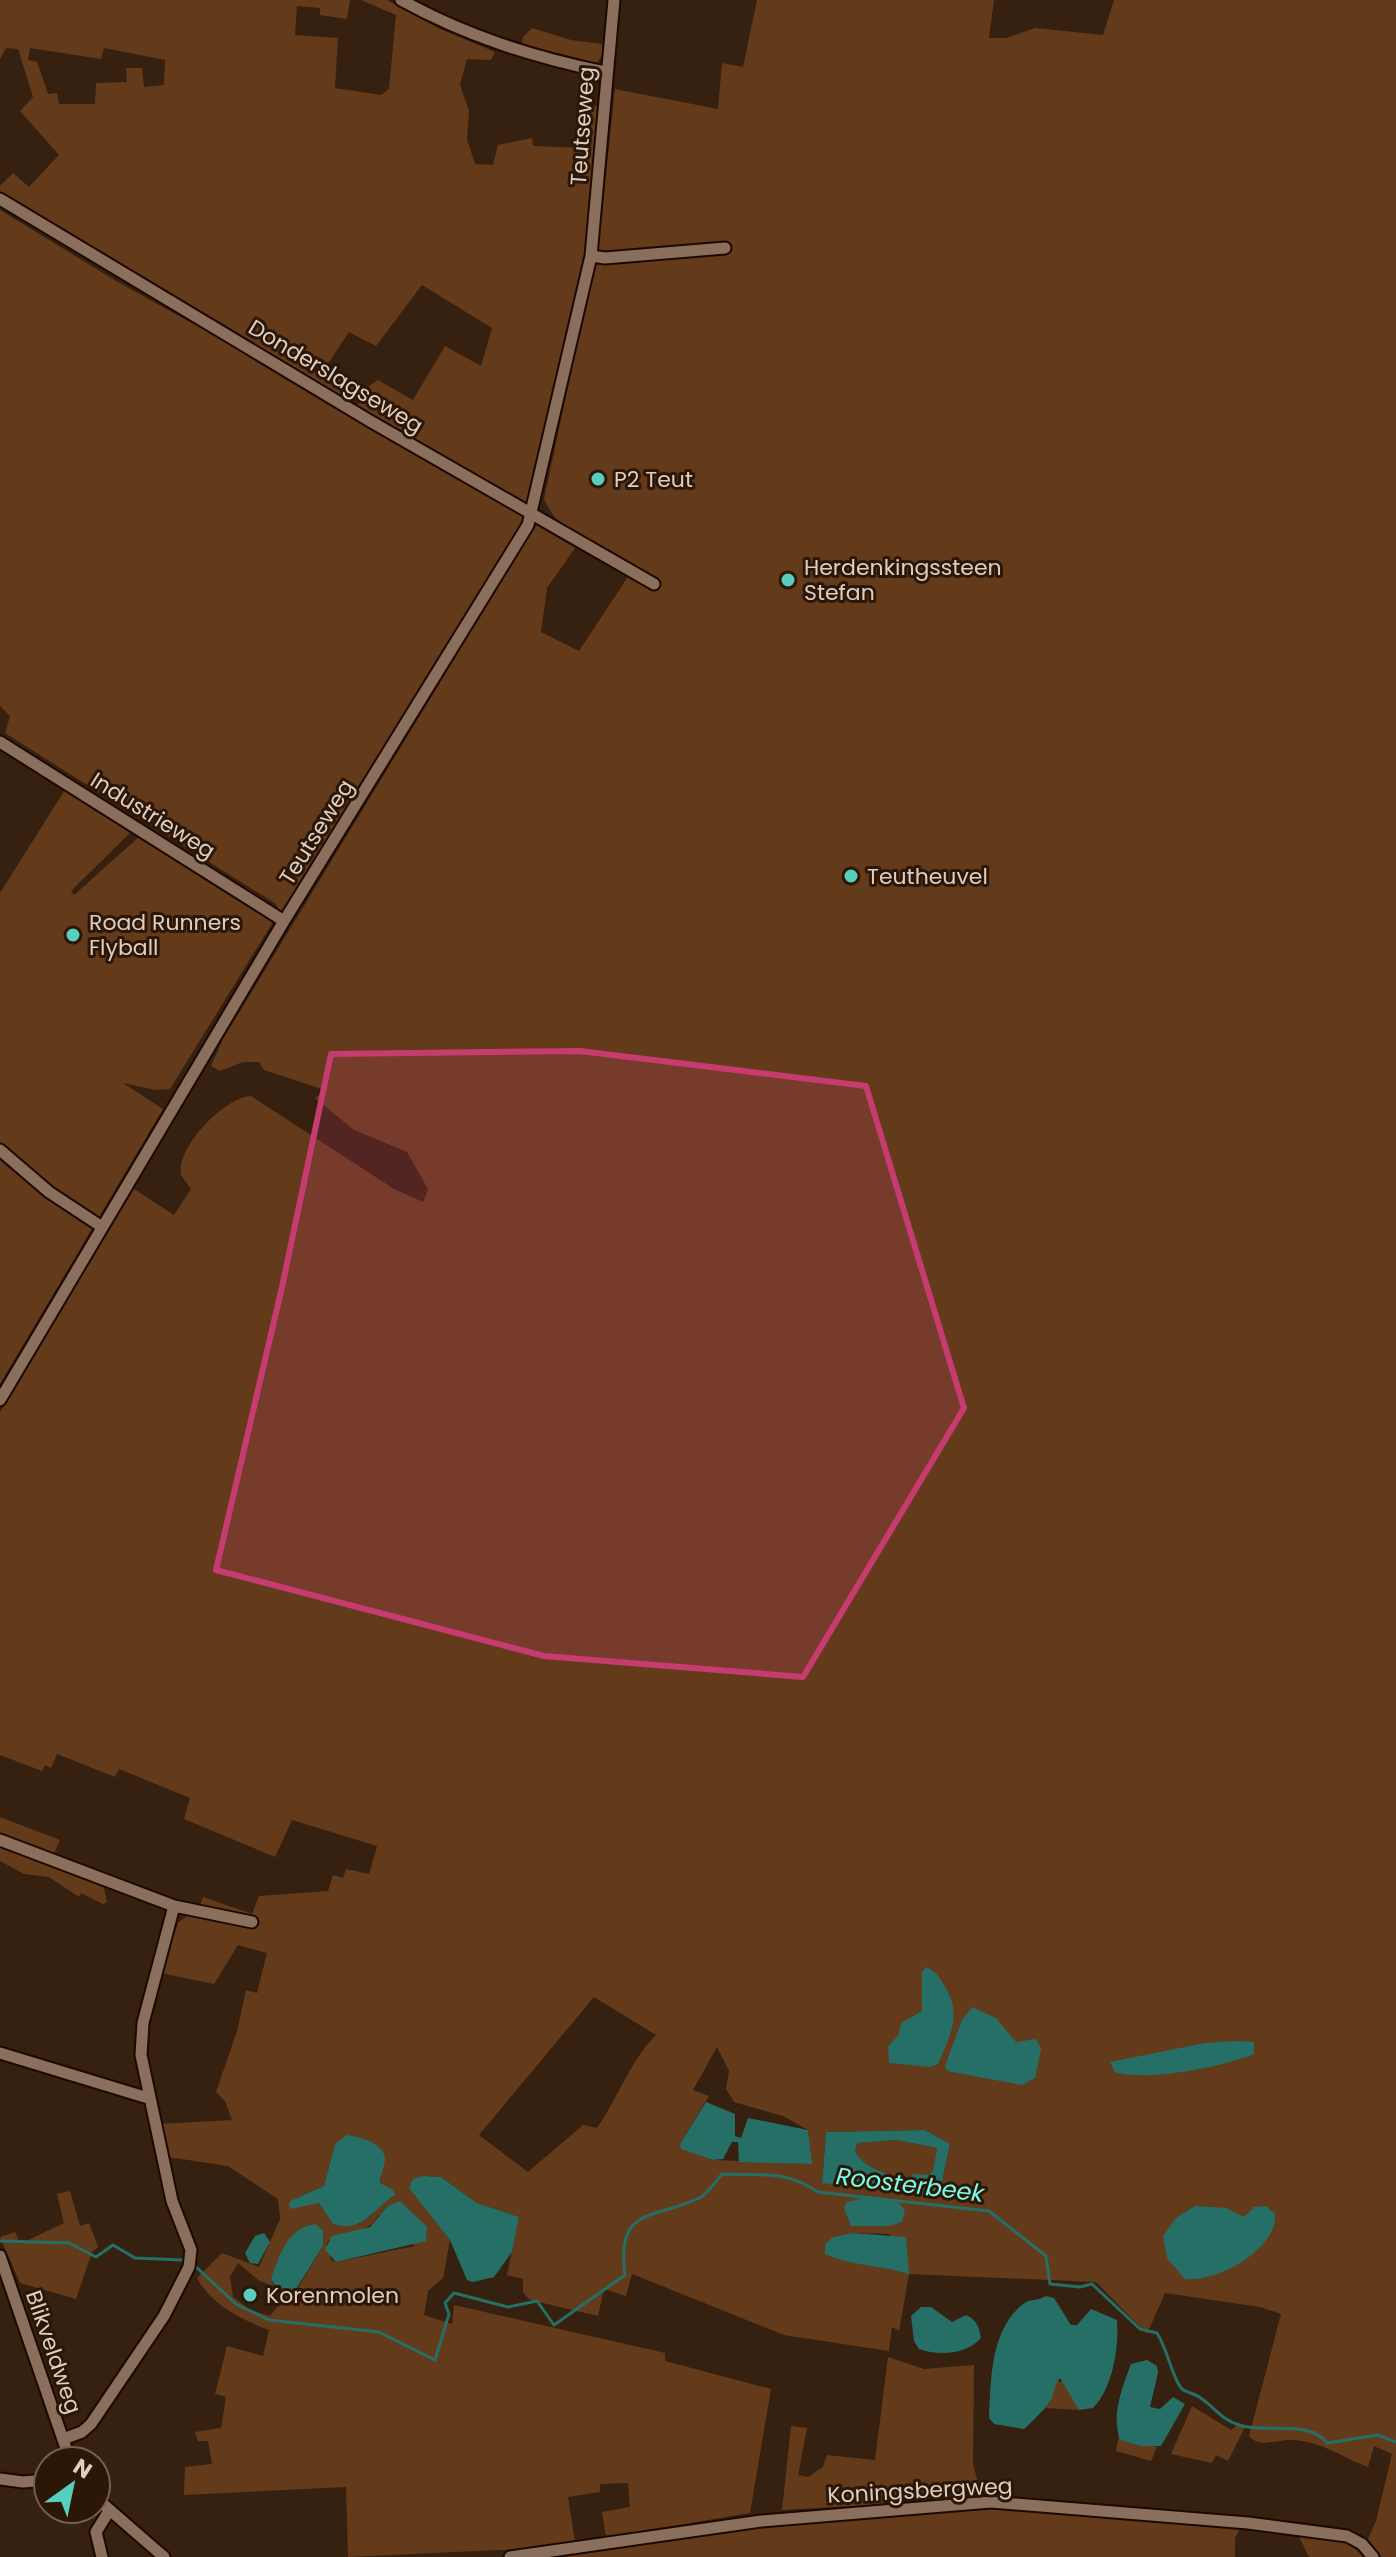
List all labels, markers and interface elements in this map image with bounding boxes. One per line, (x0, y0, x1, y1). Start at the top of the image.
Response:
street label: Teutseweg (563, 65, 602, 187)
street label: Donderslagseweg (243, 312, 429, 441)
place label: P2 Teut (614, 464, 693, 495)
marker: P2 Teut (589, 470, 607, 488)
place label: Herdenkingssteen Stefan (804, 552, 1002, 608)
marker: Herdenkingssteen Stefan (779, 571, 797, 589)
street label: Industrieweg (84, 765, 221, 866)
street label: Teutseweg (272, 773, 361, 891)
place label: Teutheuvel (867, 861, 988, 892)
marker: Teutheuvel (842, 867, 860, 885)
place label: Road Runners Flyball (89, 907, 241, 963)
marker: Road Runners Flyball (64, 926, 82, 944)
water label: Roosterbeek (834, 2159, 988, 2210)
place label: Korenmolen (266, 2280, 399, 2311)
street label: Blikveldweg (18, 2286, 89, 2418)
marker: Korenmolen (241, 2286, 259, 2304)
north arrow (32, 2445, 112, 2525)
text: N (67, 2451, 98, 2486)
street label: Koningsbergweg (827, 2470, 1013, 2511)

